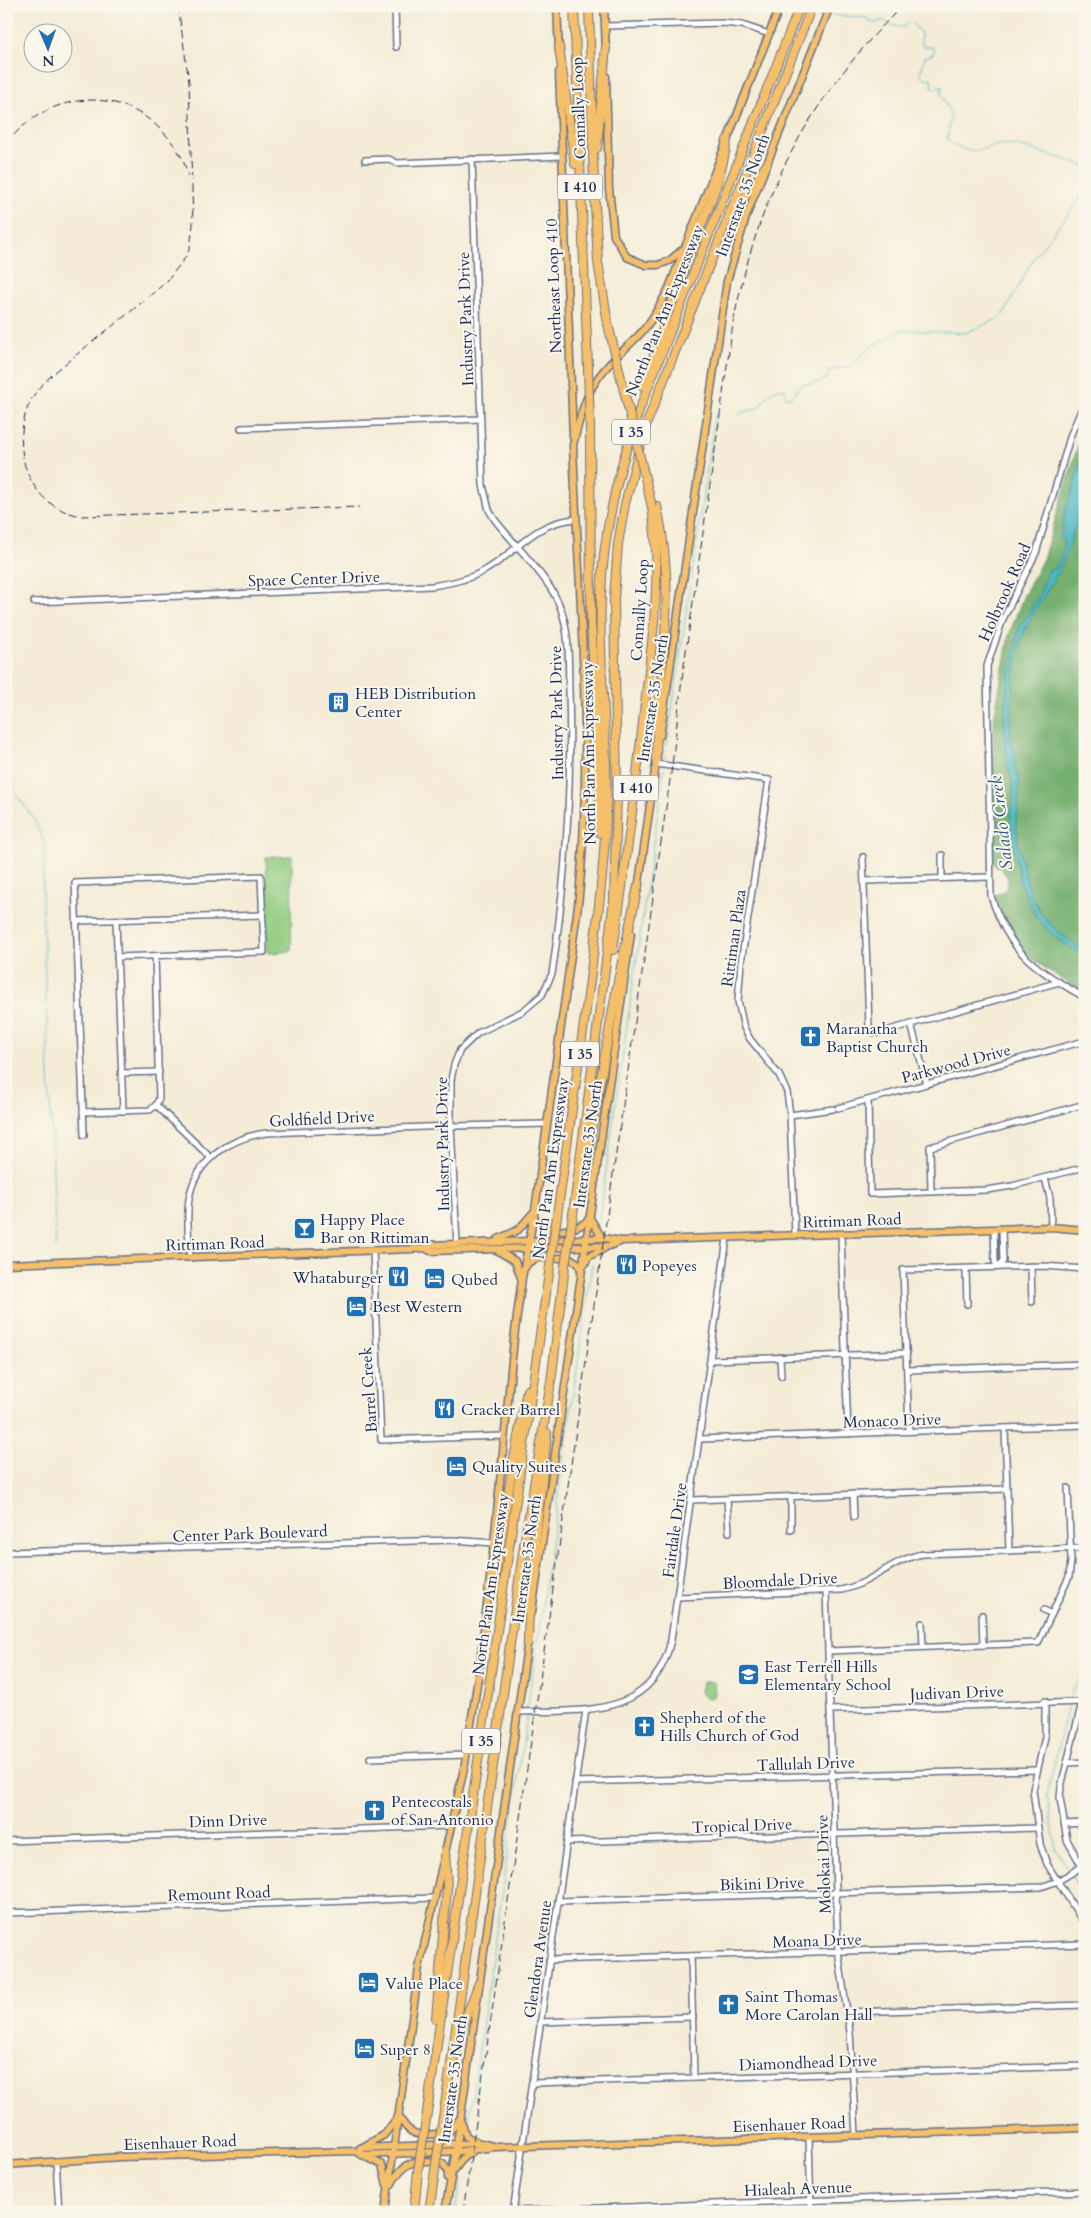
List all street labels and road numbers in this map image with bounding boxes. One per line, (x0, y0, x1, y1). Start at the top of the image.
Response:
street label: Connally Loop (566, 56, 592, 160)
street label: Interstate 35 North (710, 131, 775, 260)
road number: I 410 (558, 174, 602, 200)
street label: Northeast Loop 410 (541, 218, 567, 354)
street label: North Pan Am Expressway (620, 221, 710, 400)
street label: Industry Park Drive (453, 251, 479, 387)
road number: I 35 (612, 420, 650, 444)
street label: Holbrook Road (973, 539, 1037, 645)
street label: Connally Loop (625, 558, 655, 662)
street label: Space Center Drive (248, 566, 380, 592)
street label: Interstate 35 North (632, 632, 674, 764)
street label: Industry Park Drive (545, 645, 569, 780)
street label: North Pan Am Expressway (576, 660, 602, 845)
road number: I 410 (614, 776, 658, 800)
street label: Rittiman Plaza (716, 888, 752, 988)
street label: Parkwood Drive (899, 1039, 1013, 1089)
road number: I 35 (561, 1042, 599, 1066)
street label: North Pan Am Expressway (527, 1075, 575, 1261)
street label: Industry Park Drive (431, 1076, 455, 1211)
street label: Interstate 35 North (568, 1078, 608, 1210)
street label: Goldfield Drive (269, 1105, 375, 1133)
street label: Rittiman Road (802, 1208, 902, 1234)
street label: Rittiman Road (165, 1231, 265, 1257)
street label: Barrel Creek (355, 1346, 383, 1434)
street label: Monaco Drive (842, 1408, 942, 1434)
street label: Fairdale Drive (657, 1481, 693, 1579)
street label: North Pan Am Expressway (467, 1491, 515, 1677)
street label: Interstate 35 North (507, 1493, 547, 1625)
street label: Center Park Boulevard (172, 1520, 328, 1548)
street label: Bloomdale Drive (722, 1567, 838, 1595)
street label: Judivan Drive (908, 1680, 1005, 1706)
road number: I 35 (462, 1728, 500, 1754)
street label: Tallulah Drive (757, 1751, 856, 1777)
street label: Dinn Drive (188, 1809, 268, 1833)
street label: Tropical Drive (691, 1813, 793, 1839)
street label: Molokai Drive (811, 1814, 837, 1914)
street label: Bikini Drive (719, 1872, 805, 1896)
street label: Remount Road (167, 1881, 271, 1907)
street label: Glendora Avenue (519, 1899, 557, 2020)
street label: Moana Drive (772, 1928, 862, 1954)
street label: Interstate 35 North (433, 2013, 473, 2145)
street label: Diamondhead Drive (738, 2050, 878, 2076)
street label: Eisenhauer Road (732, 2112, 846, 2138)
street label: Eisenhauer Road (123, 2130, 237, 2156)
street label: Hialeah Avenue (744, 2176, 852, 2202)

